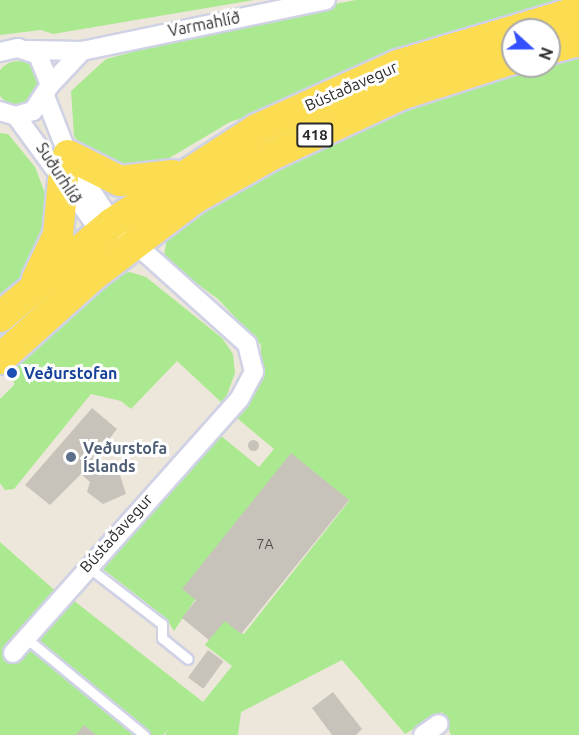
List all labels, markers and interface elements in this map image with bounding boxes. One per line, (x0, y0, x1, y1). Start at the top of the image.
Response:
street label: Varmahlíð (166, 8, 242, 40)
north arrow (501, 18, 561, 78)
text: N (535, 45, 556, 63)
street label: Bústaðavegur (302, 57, 400, 115)
road number: 418 (296, 123, 334, 147)
street label: Suðurhlíð (32, 139, 86, 207)
place label: Veðurstofan (24, 363, 117, 383)
marker: Veðurstofan (5, 366, 19, 380)
place label: Veðurstofa Íslands (83, 438, 167, 476)
marker: Veðurstofa Íslands (64, 450, 78, 464)
street label: Bústaðavegur (76, 490, 156, 576)
house number: 7A (257, 536, 273, 552)

